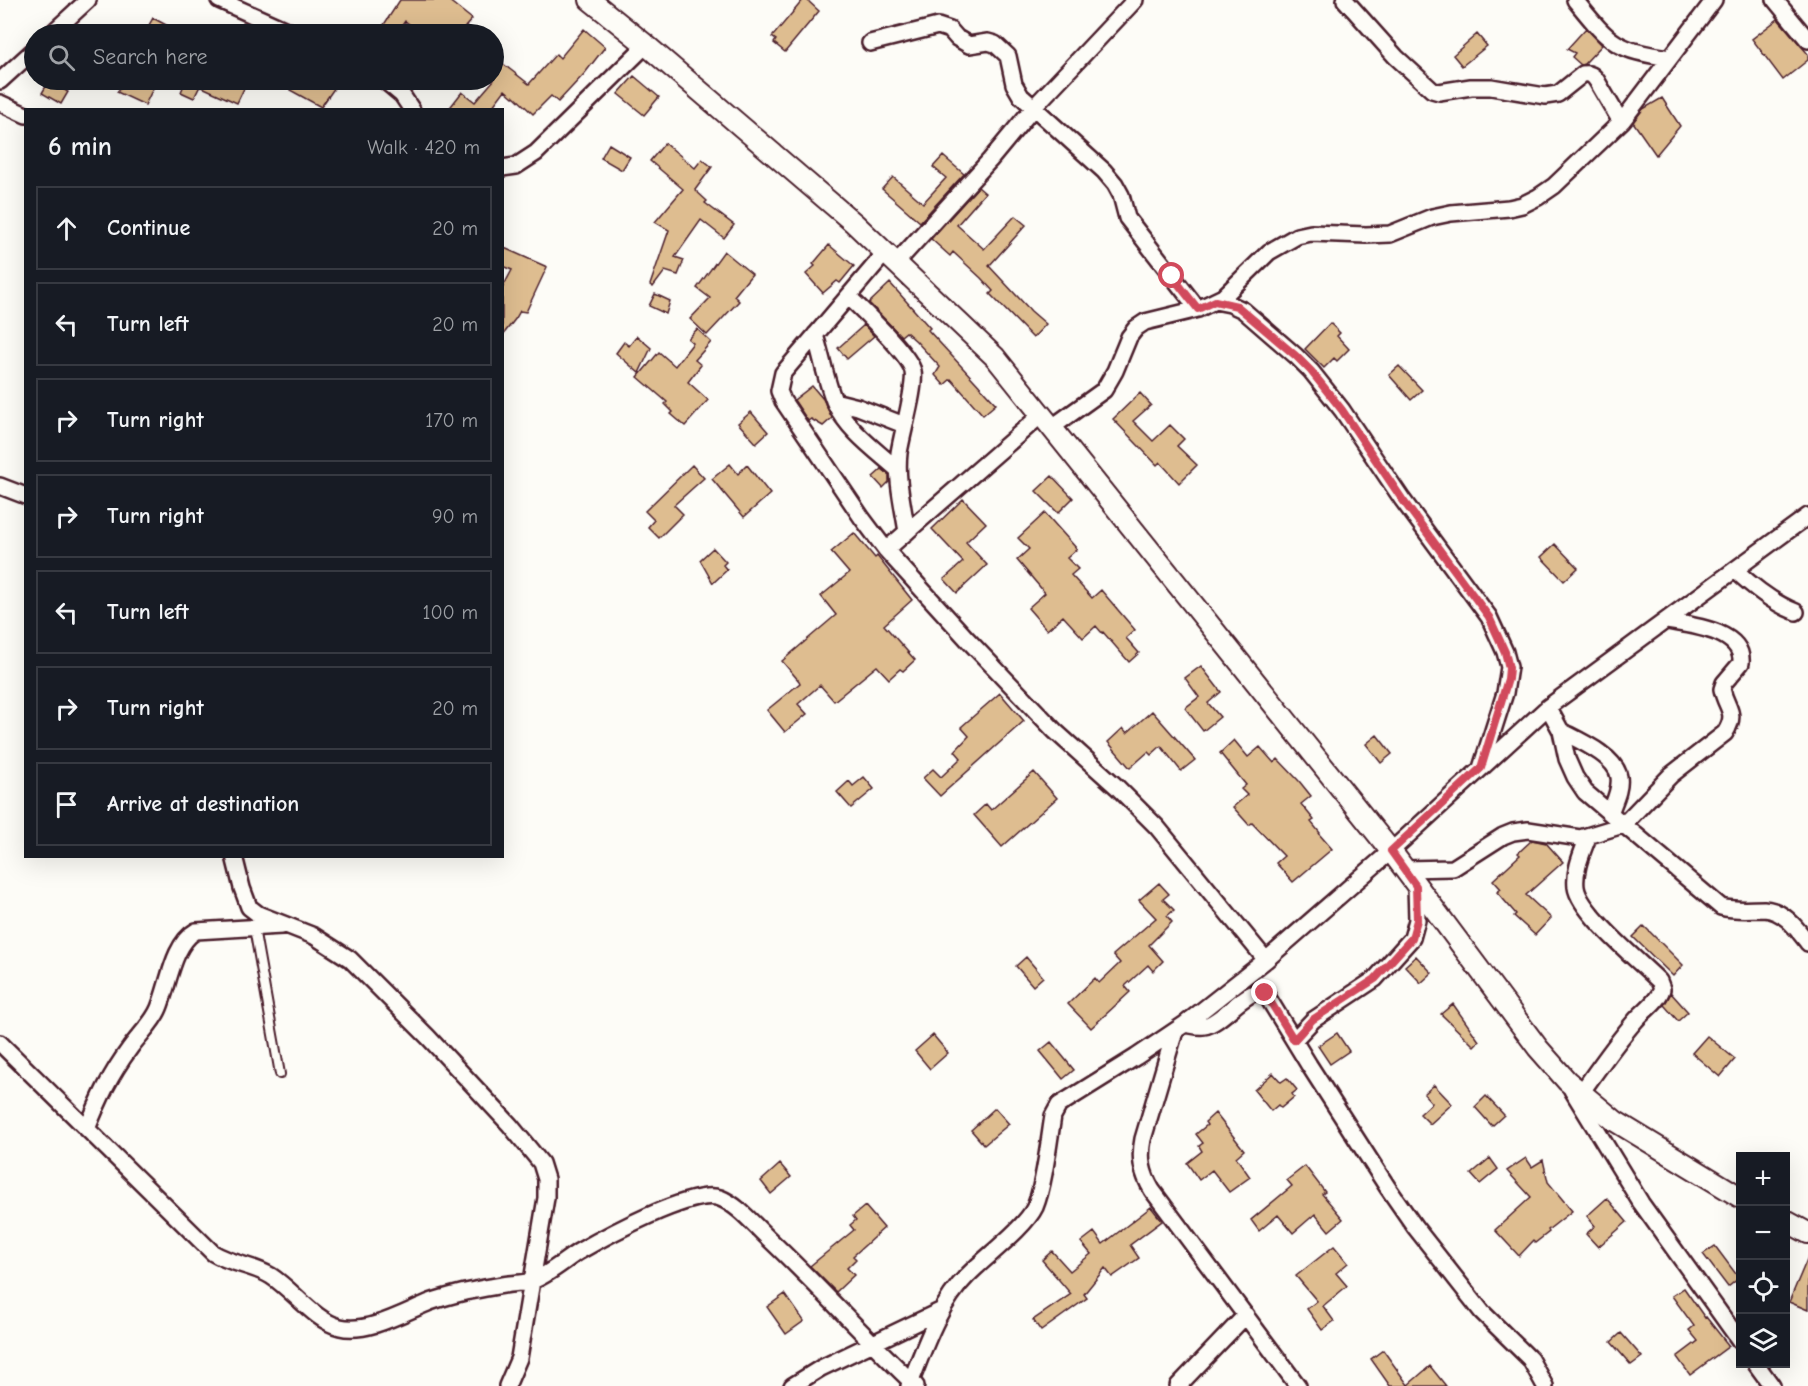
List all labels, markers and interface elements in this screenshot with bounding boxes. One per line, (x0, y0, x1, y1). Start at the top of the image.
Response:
search box (24, 24, 504, 90)
icon: search (45, 41, 78, 74)
text: Search here (93, 44, 208, 70)
text: 6 min (48, 132, 112, 162)
text: Walk · 420 m (367, 136, 480, 159)
icon: ahead (50, 212, 83, 245)
text: Continue (107, 215, 190, 241)
text: 20 m (432, 217, 478, 240)
route start (1158, 262, 1184, 288)
icon: left (50, 308, 83, 341)
text: Turn left (107, 311, 189, 337)
text: 20 m (432, 313, 478, 336)
icon: right (50, 404, 83, 437)
text: Turn right (107, 407, 204, 433)
text: 170 m (425, 409, 478, 432)
icon: right (50, 500, 83, 533)
text: Turn right (107, 503, 204, 529)
text: 90 m (432, 505, 478, 528)
icon: left (50, 596, 83, 629)
text: Turn left (107, 599, 189, 625)
text: 100 m (423, 601, 478, 624)
icon: right (50, 692, 83, 725)
text: Turn right (107, 695, 204, 721)
text: 20 m (432, 697, 478, 720)
icon: arrive (50, 788, 83, 821)
text: Arrive at destination (107, 791, 299, 817)
route end (1251, 979, 1277, 1005)
map controls (1736, 1152, 1790, 1368)
button: + (1736, 1152, 1790, 1206)
button: − (1736, 1206, 1790, 1260)
button: locate (1736, 1260, 1790, 1314)
button: layers (1736, 1314, 1790, 1368)

